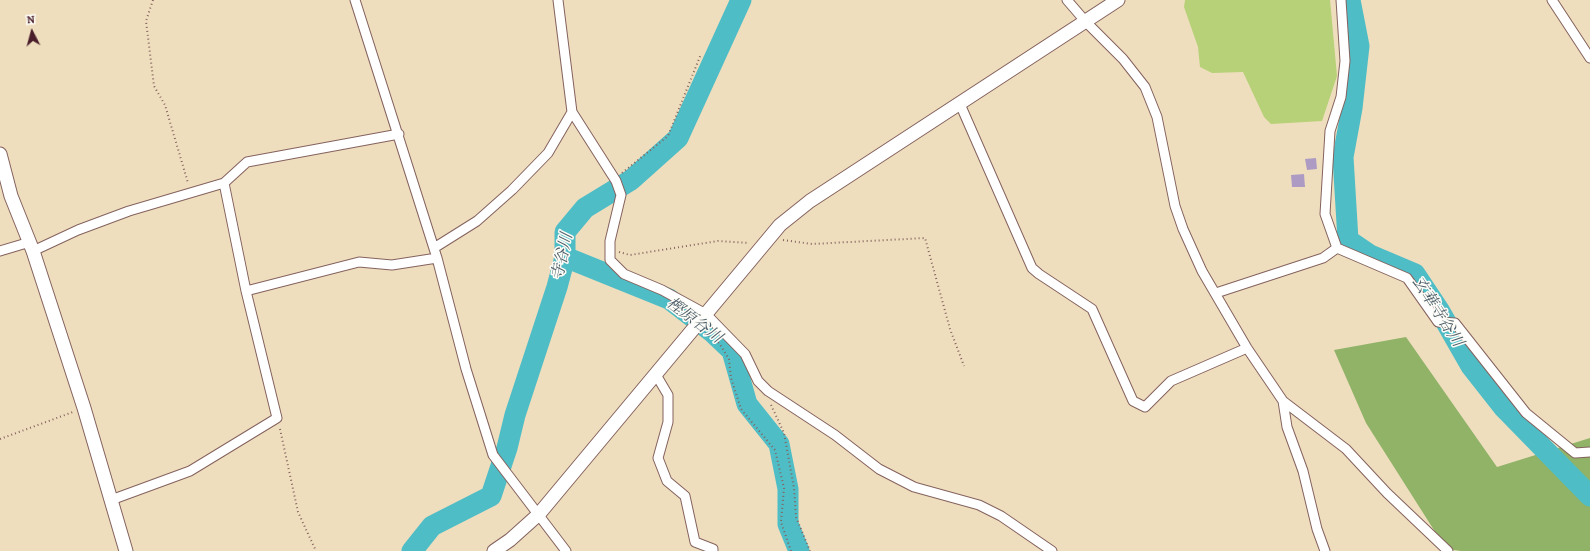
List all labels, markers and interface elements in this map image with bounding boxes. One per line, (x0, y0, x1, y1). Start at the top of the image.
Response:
north arrow (12, 12, 52, 52)
text: N (26, 12, 35, 27)
water label: 寺谷川 (549, 232, 577, 282)
water label: 玄華寺谷川 (1407, 273, 1467, 351)
water label: 樫原谷川 (663, 294, 725, 348)

